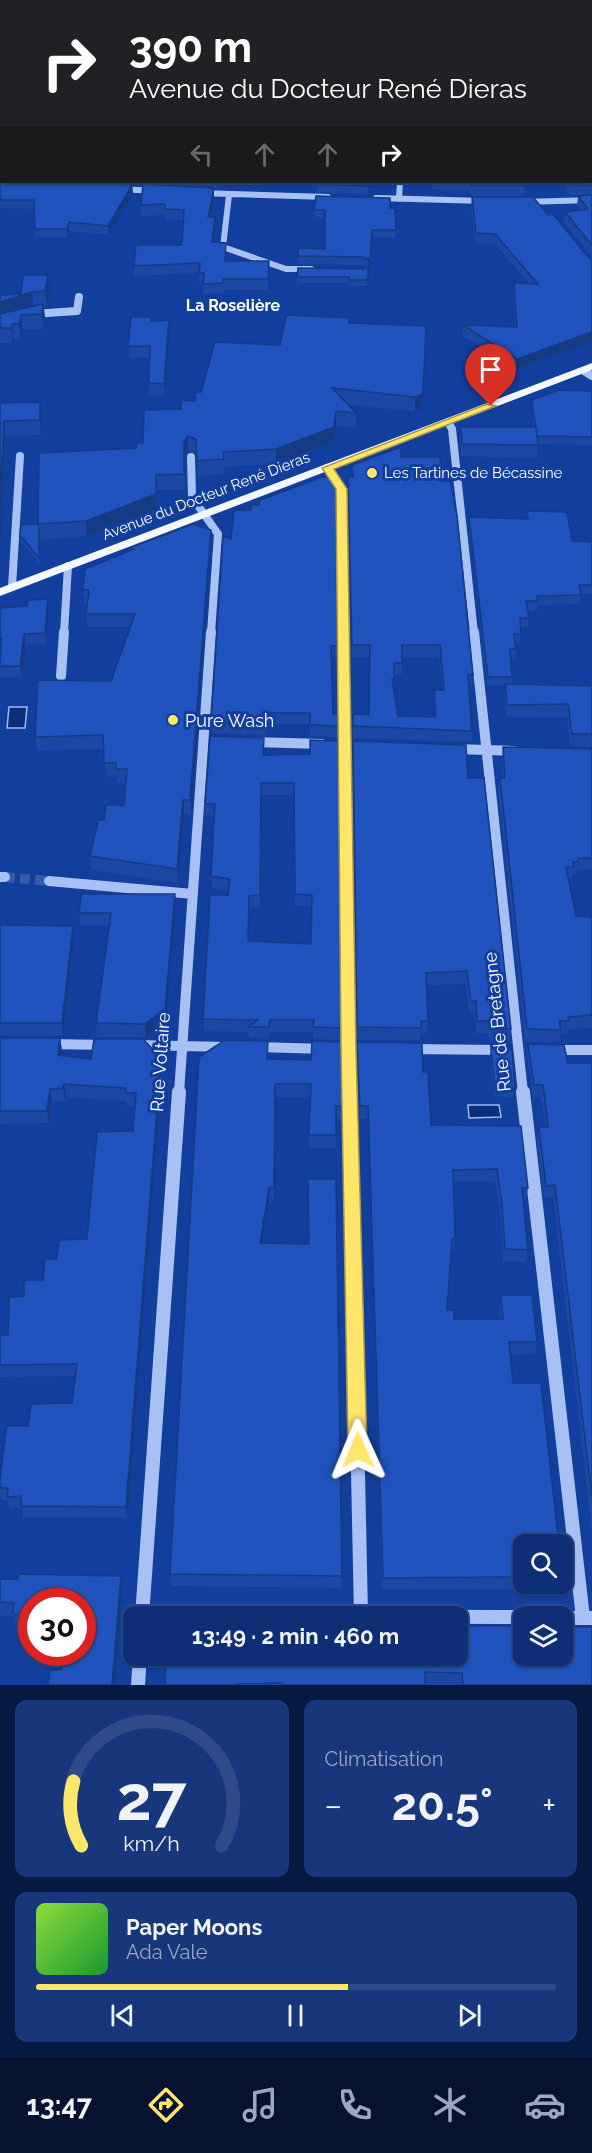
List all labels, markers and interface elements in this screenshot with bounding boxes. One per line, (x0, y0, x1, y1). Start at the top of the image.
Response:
text: 390 m (129, 23, 252, 72)
icon: right (30, 24, 108, 102)
text: Avenue du Docteur René Dieras (129, 73, 527, 104)
icon: left (185, 138, 218, 171)
icon: ahead (248, 138, 281, 171)
icon: ahead (311, 138, 344, 171)
icon: right (374, 138, 407, 171)
district label: La Roselière (186, 296, 281, 315)
pin (465, 344, 516, 406)
icon: arrive (474, 353, 507, 386)
street label: Avenue du Docteur René Dieras (100, 448, 312, 544)
place label: Les Tartines de Bécassine (384, 464, 563, 482)
marker: Les Tartines de Bécassine (365, 466, 379, 480)
place label: Pure Wash (185, 710, 274, 731)
marker: Pure Wash (166, 713, 180, 727)
street label: Rue de Bretagne (479, 951, 515, 1093)
street label: Rue Voltaire (146, 1011, 174, 1113)
position arrow (326, 1418, 390, 1482)
map controls (513, 1534, 573, 1666)
button: search (513, 1534, 573, 1594)
speed limit sign: 30 (18, 1588, 96, 1666)
button: layers (513, 1606, 573, 1666)
text: 13:49 · 2 min · 460 m (192, 1623, 399, 1649)
text: Climatisation (325, 1747, 443, 1771)
text: 27 (117, 1761, 188, 1835)
text: 20.5° (392, 1778, 493, 1831)
text: − (325, 1786, 342, 1825)
text: + (542, 1786, 556, 1825)
text: km/h (123, 1831, 180, 1856)
text: Paper Moons (126, 1914, 262, 1940)
text: Ada Vale (126, 1940, 208, 1964)
icon: previous (106, 1999, 139, 2032)
icon: pause (279, 1999, 312, 2032)
icon: next (453, 1999, 486, 2032)
icon: directions (145, 2084, 187, 2126)
icon: music (239, 2084, 281, 2126)
icon: phone (334, 2084, 376, 2126)
icon: climate (429, 2084, 471, 2126)
icon: car (524, 2084, 566, 2126)
text: 13:47 (26, 2090, 92, 2121)

